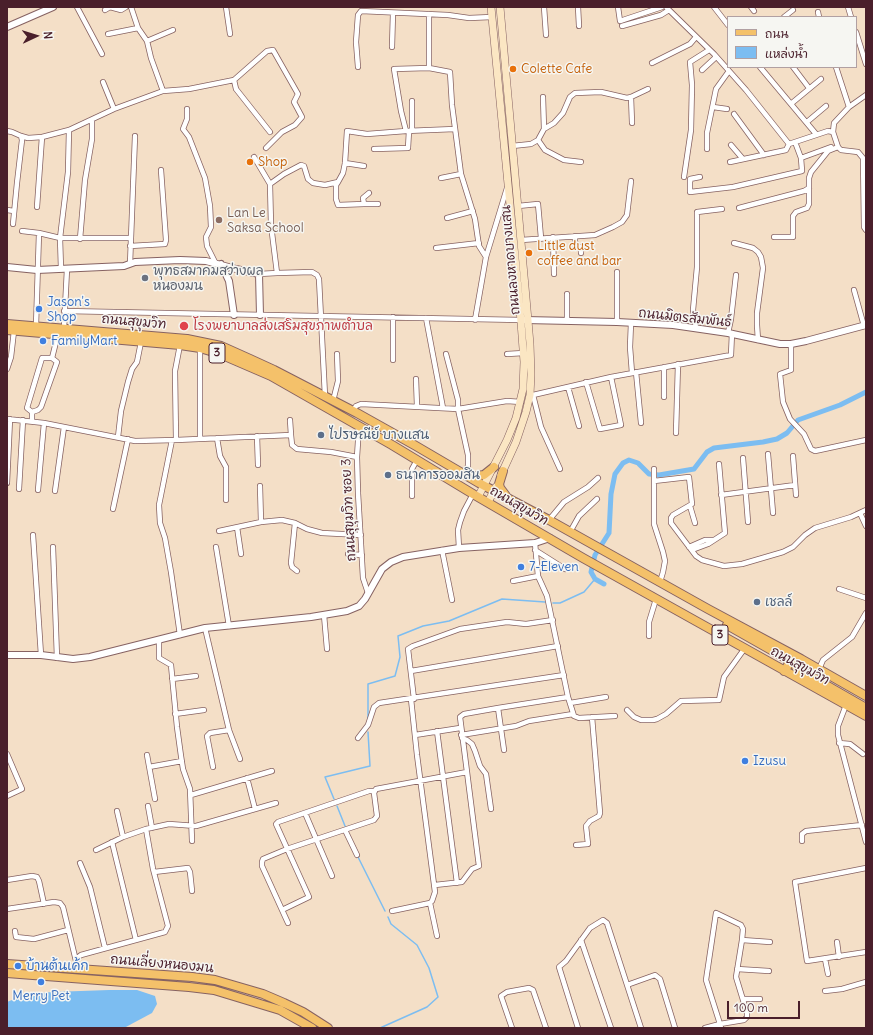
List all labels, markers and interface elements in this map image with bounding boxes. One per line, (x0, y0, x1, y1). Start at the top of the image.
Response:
north arrow (16, 16, 56, 56)
legend (727, 16, 857, 68)
text: ถนน (765, 26, 789, 41)
text: N (41, 31, 55, 39)
text: แหล่งน้ำ (765, 46, 808, 61)
place label: Colette Cafe (521, 61, 592, 77)
marker: Colette Cafe (508, 64, 518, 74)
place label: Shop (258, 154, 287, 170)
marker: Shop (245, 157, 255, 167)
place label: Lan Le Saksa School (227, 205, 304, 236)
street label: ถนนลงหาดบางแสน (498, 205, 524, 315)
marker: Lan Le Saksa School (214, 215, 224, 225)
place label: Little dust coffee and bar (537, 238, 622, 269)
marker: Little dust coffee and bar (524, 248, 534, 258)
place label: พุทธสมาคมสว่างผล หนองมน (153, 263, 263, 294)
marker: พุทธสมาคมสว่างผล หนองมน (140, 273, 150, 283)
place label: Jason's Shop (47, 294, 90, 325)
marker: Jason's Shop (34, 304, 44, 314)
street label: ถนนมิตรสัมพันธ์ (638, 305, 732, 331)
street label: ถนนสุขุมวิท (101, 311, 167, 333)
place label: โรงพยาบาลส่งเสริมสุขภาพตำบล (193, 318, 373, 334)
marker: โรงพยาบาลส่งเสริมสุขภาพตำบล (178, 320, 190, 332)
place label: FamilyMart (51, 333, 117, 349)
marker: FamilyMart (38, 336, 48, 346)
road number: 3 (209, 343, 225, 363)
place label: ไปรษณีย์ บางแสน (329, 427, 429, 443)
marker: ไปรษณีย์ บางแสน (316, 430, 326, 440)
street label: ถนนสุขุมวิท ซอย 3 (339, 458, 359, 562)
place label: ธนาคารออมสิน (396, 467, 480, 483)
marker: ธนาคารออมสิน (383, 470, 393, 480)
street label: ถนนสุขุมวิท (487, 483, 551, 529)
place label: 7-Eleven (529, 559, 579, 575)
marker: 7-Eleven (516, 562, 526, 572)
place label: เชลล์ (765, 594, 792, 610)
marker: เชลล์ (752, 597, 762, 607)
road number: 3 (712, 625, 728, 645)
street label: ถนนสุขุมวิท (768, 643, 832, 689)
place label: Izusu (753, 753, 786, 769)
marker: Izusu (740, 756, 750, 766)
street label: ถนนเลี่ยงหนองมน (110, 952, 214, 976)
place label: บ้านต้นเค้ก (26, 958, 89, 974)
marker: บ้านต้นเค้ก (13, 961, 23, 971)
marker: Merry Pet (36, 977, 46, 987)
place label: Merry Pet (12, 988, 70, 1004)
scale bar (729, 993, 802, 1019)
text: 100 m (734, 1000, 768, 1015)

